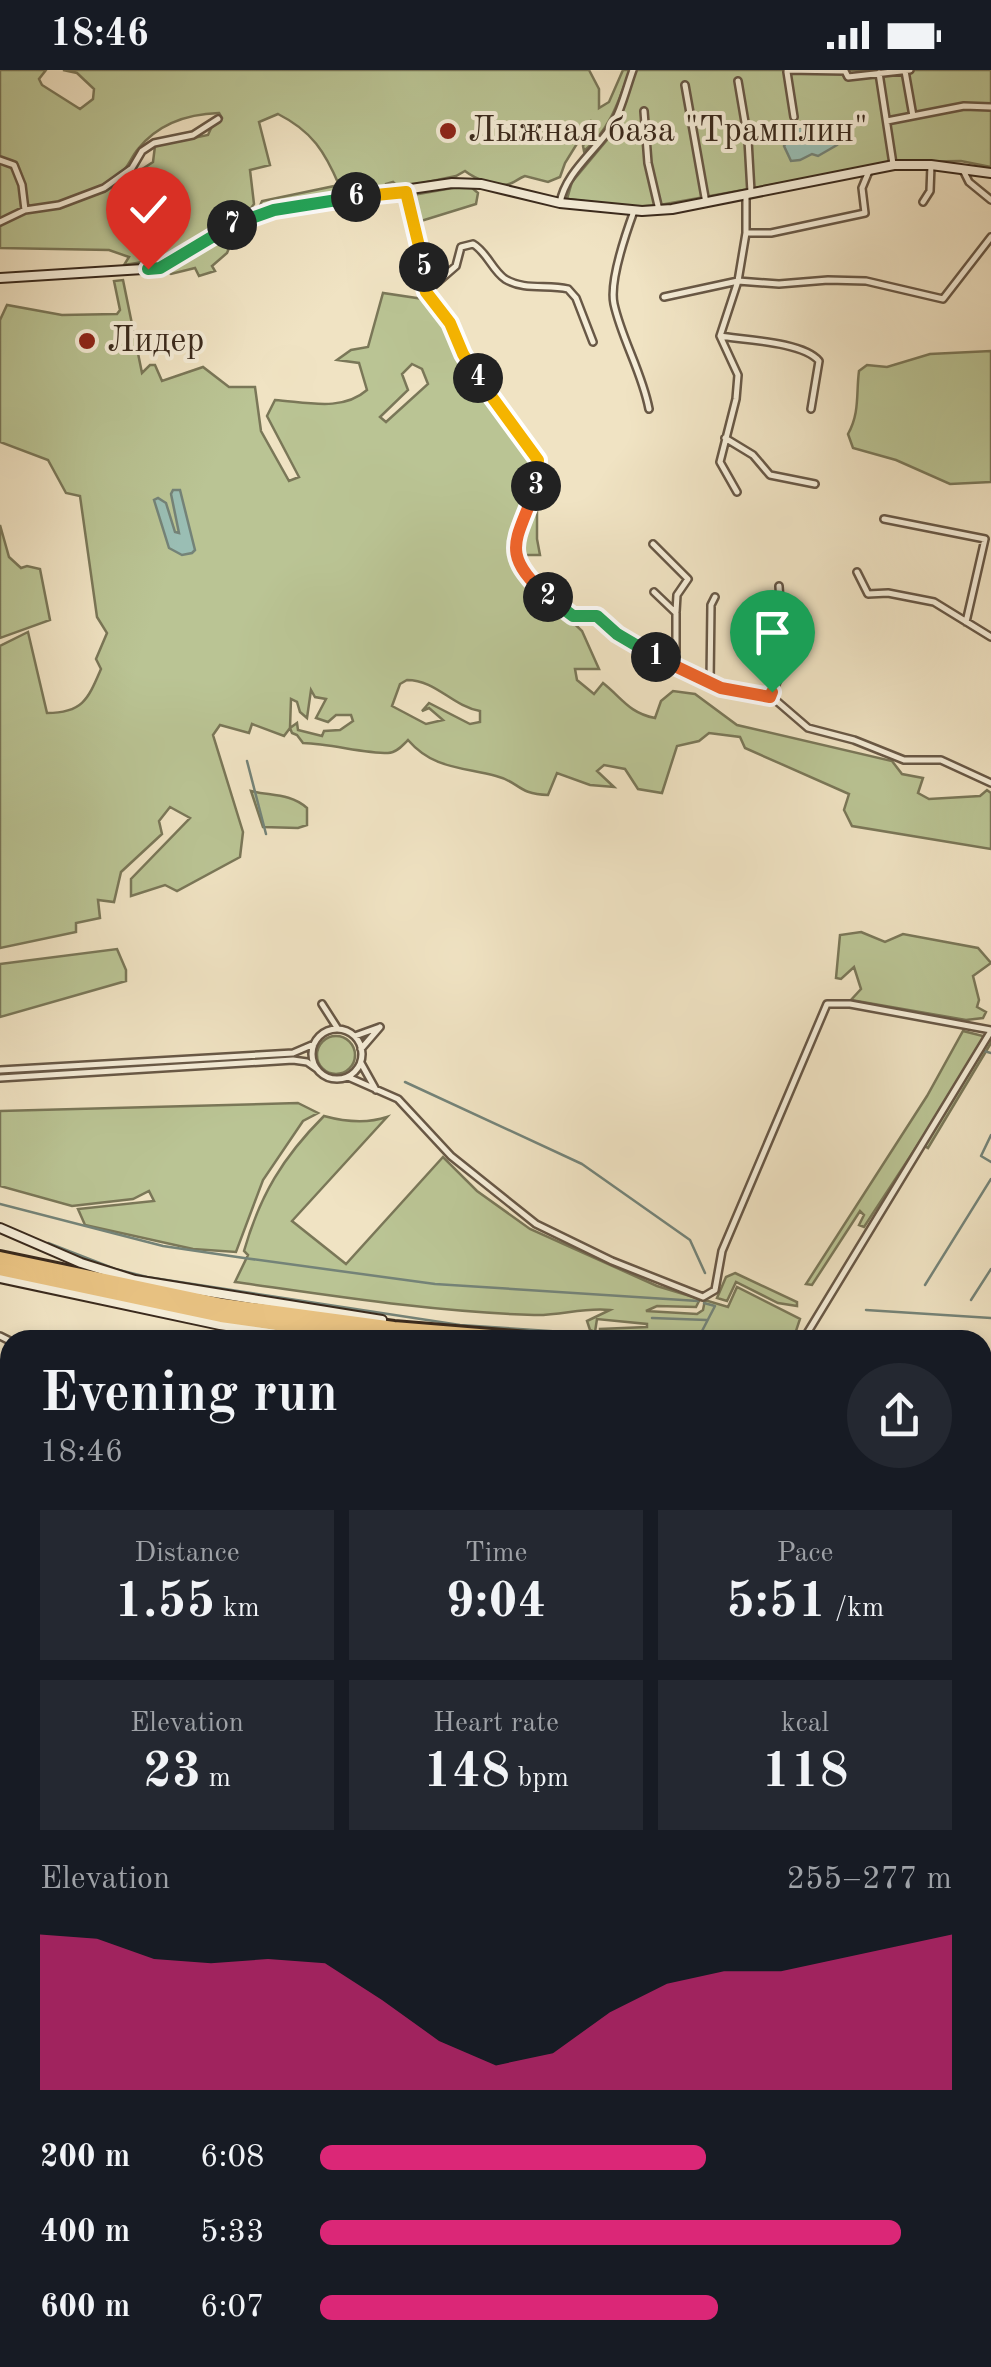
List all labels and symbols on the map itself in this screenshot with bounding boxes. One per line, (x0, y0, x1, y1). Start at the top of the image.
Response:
place label: Лыжная база "Трамплин" (468, 114, 868, 149)
marker: Лыжная база "Трамплин" (437, 120, 459, 142)
pin (106, 167, 191, 270)
pin: 6 (331, 172, 381, 222)
pin: 7 (207, 200, 257, 250)
pin: 5 (399, 242, 449, 292)
place label: Лидер (107, 324, 204, 359)
marker: Лидер (76, 330, 98, 352)
pin: 4 (453, 353, 503, 403)
pin: 3 (511, 461, 561, 511)
pin: 2 (523, 572, 573, 622)
pin (730, 590, 815, 693)
pin: 1 (631, 632, 681, 682)

